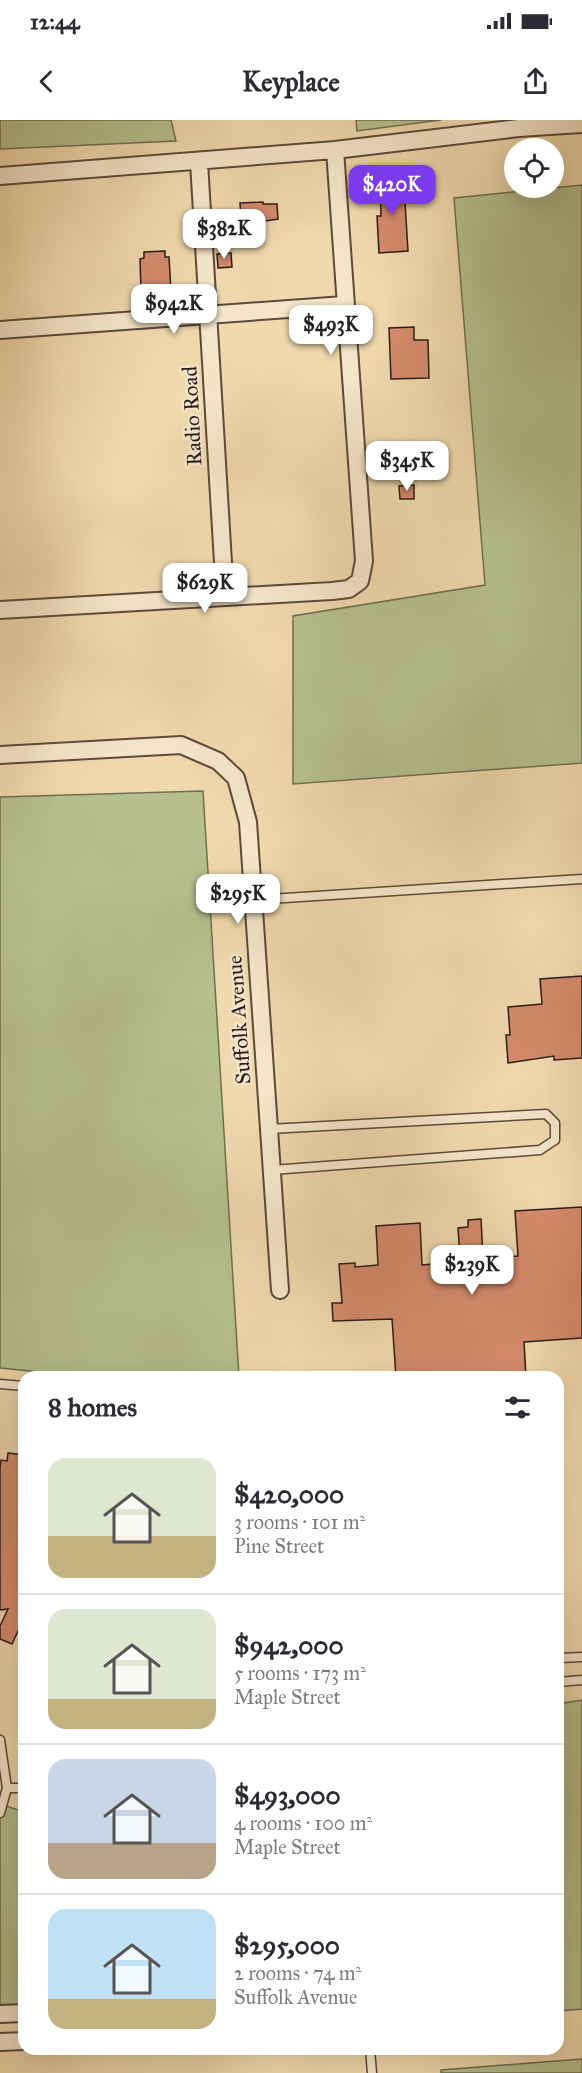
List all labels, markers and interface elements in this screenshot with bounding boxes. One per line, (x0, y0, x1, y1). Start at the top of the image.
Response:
text: 12:44 (30, 8, 80, 35)
icon: back (30, 65, 63, 98)
text: Keyplace (242, 65, 340, 98)
icon: share (519, 65, 552, 98)
map controls (504, 138, 564, 198)
button: locate (504, 138, 564, 198)
pin: $420K (350, 165, 434, 216)
text: $420K (363, 172, 421, 196)
pin: $382K (182, 209, 266, 260)
text: $382K (197, 216, 251, 240)
pin: $942K (132, 284, 216, 335)
text: $942K (145, 291, 203, 315)
pin: $493K (289, 305, 373, 356)
text: $493K (303, 312, 359, 336)
street label: Radio Road (176, 365, 208, 467)
pin: $345K (365, 441, 449, 492)
text: $345K (380, 448, 434, 472)
pin: $629K (163, 563, 247, 614)
text: $629K (176, 570, 234, 594)
pin: $295K (196, 874, 280, 925)
text: $295K (210, 881, 266, 905)
street label: Suffolk Avenue (221, 954, 256, 1085)
pin: $239K (430, 1245, 514, 1296)
text: $239K (445, 1252, 499, 1276)
text: 8 homes (48, 1391, 137, 1423)
icon: filters (501, 1391, 534, 1424)
text: $420,000 (234, 1478, 344, 1510)
icon: home (96, 1482, 168, 1554)
text: 3 rooms · 101 m² (234, 1510, 365, 1534)
text: Pine Street (234, 1534, 324, 1558)
text: $942,000 (234, 1629, 344, 1661)
icon: home (96, 1633, 168, 1705)
text: 5 rooms · 173 m² (234, 1661, 366, 1685)
text: Maple Street (234, 1685, 341, 1709)
text: $493,000 (234, 1779, 341, 1811)
icon: home (96, 1783, 168, 1855)
text: 4 rooms · 100 m² (234, 1811, 372, 1835)
text: Maple Street (234, 1835, 341, 1859)
text: $295,000 (234, 1929, 340, 1961)
icon: home (96, 1933, 168, 2005)
text: 2 rooms · 74 m² (234, 1961, 361, 1985)
text: Suffolk Avenue (234, 1985, 357, 2009)

